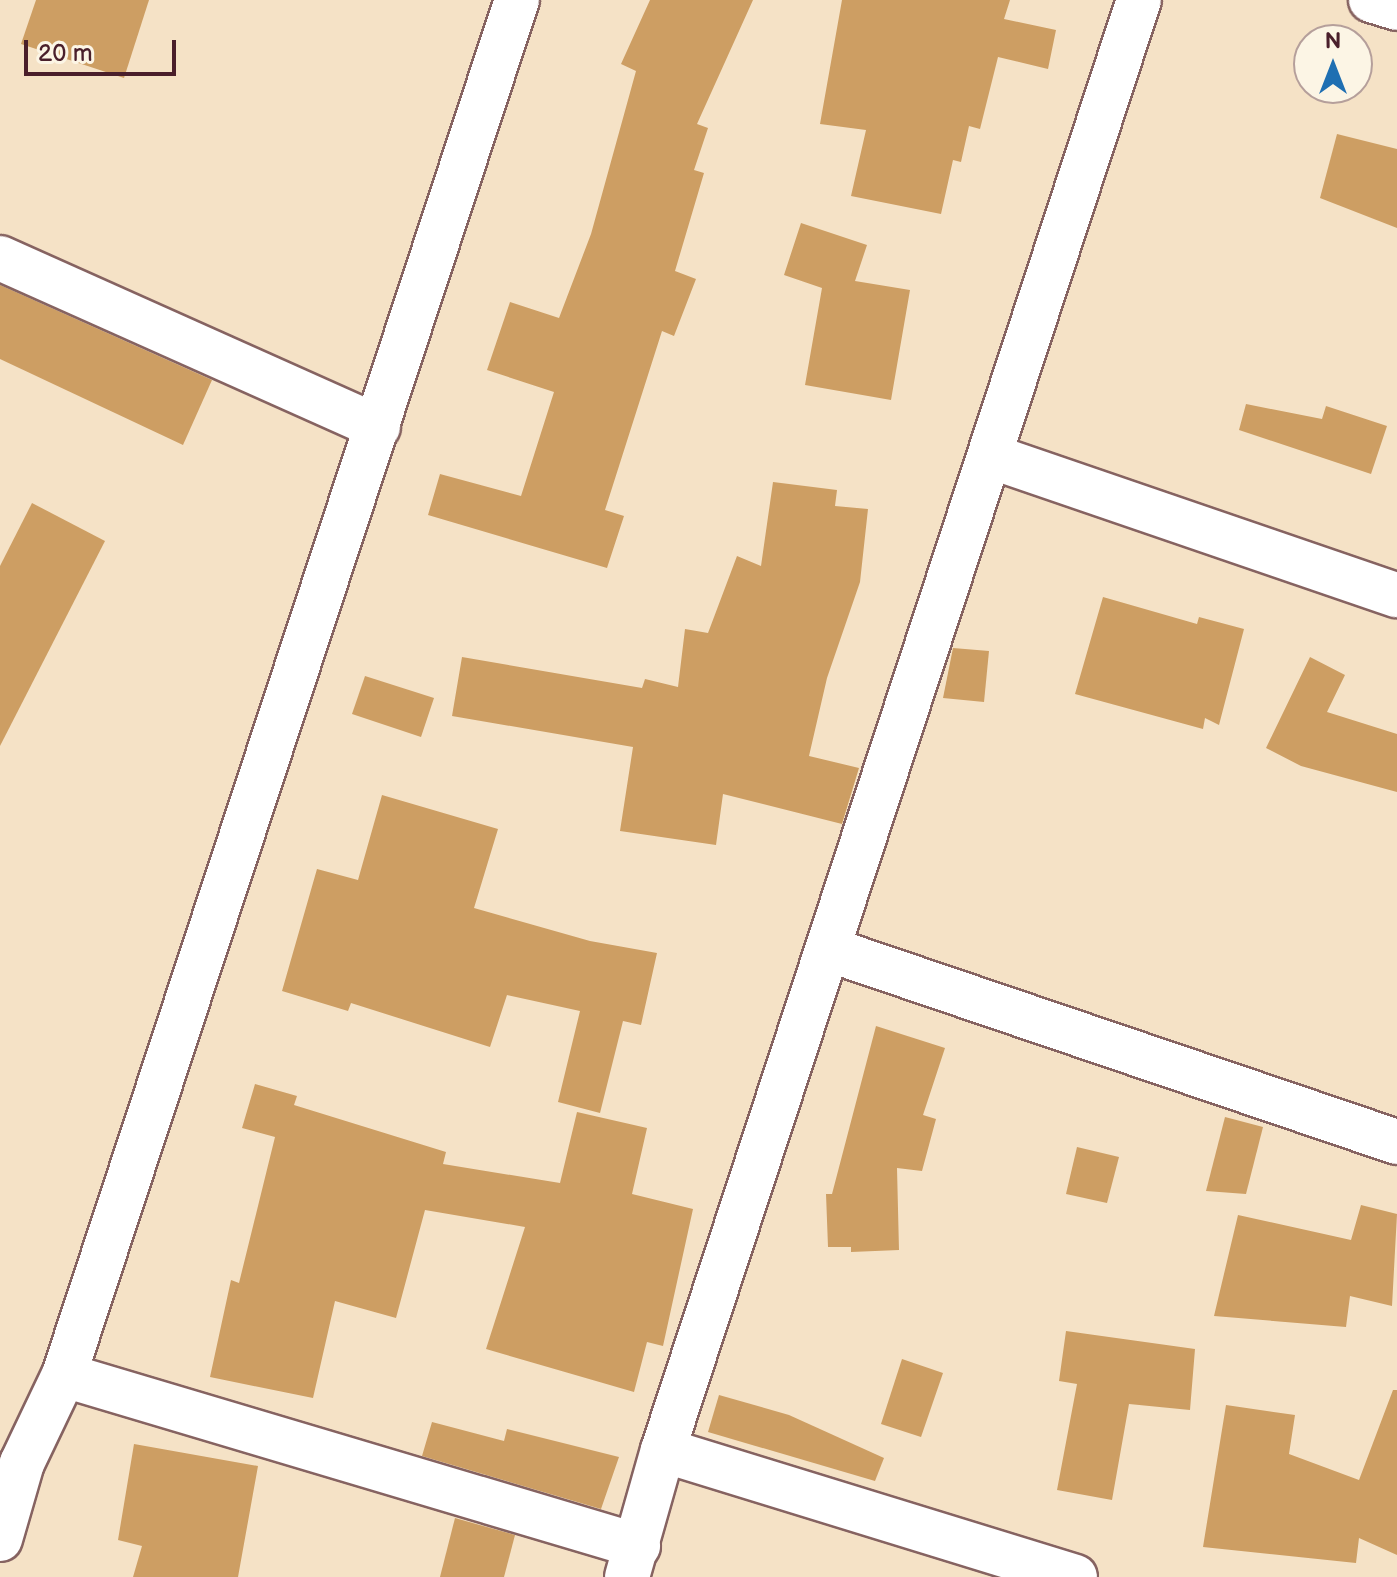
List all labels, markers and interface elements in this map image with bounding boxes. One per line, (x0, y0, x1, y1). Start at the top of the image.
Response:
scale bar (28, 24, 180, 74)
north arrow (1293, 24, 1373, 104)
text: N (1325, 28, 1341, 55)
text: 20 m (38, 39, 93, 68)

